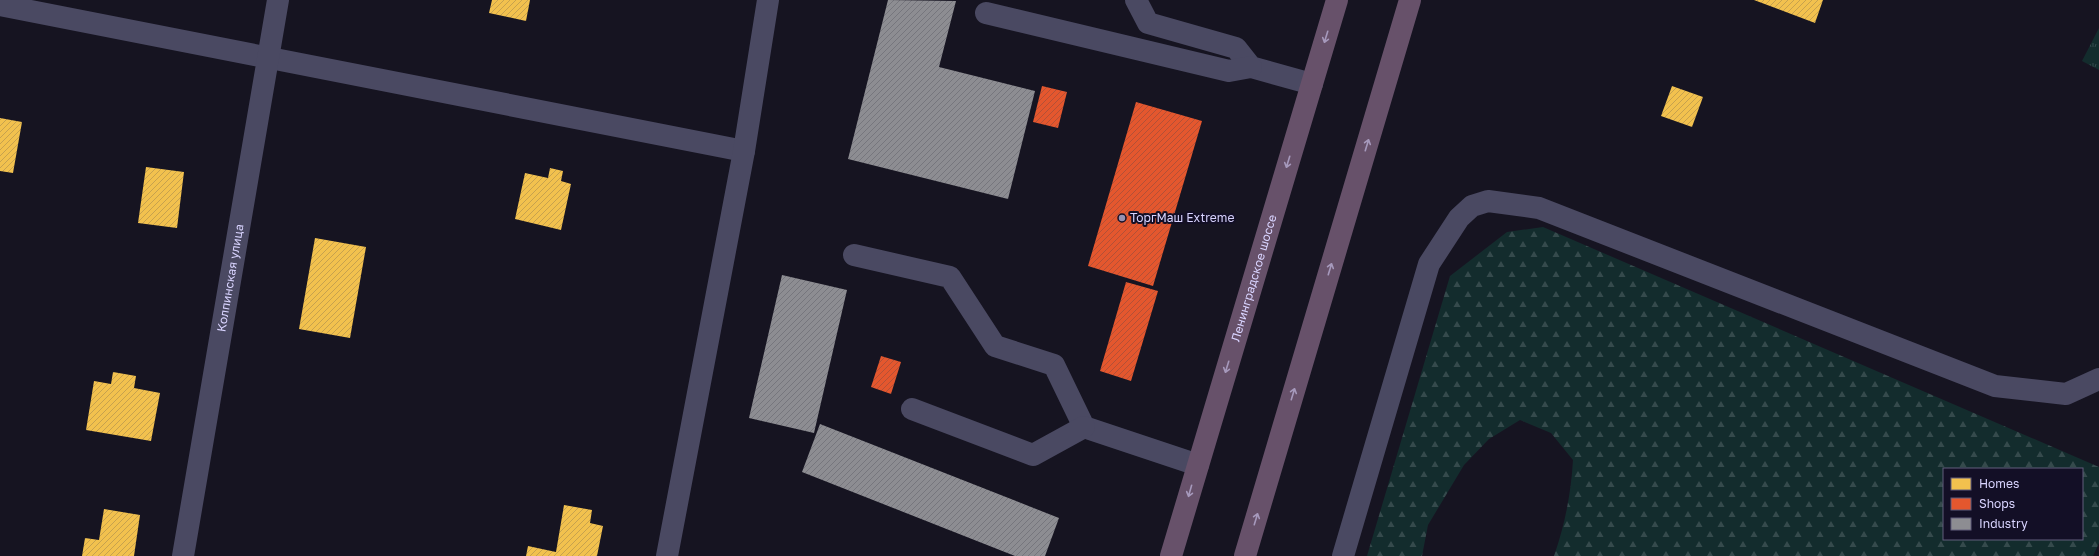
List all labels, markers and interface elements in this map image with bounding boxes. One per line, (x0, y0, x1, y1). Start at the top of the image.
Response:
one-way arrow (1322, 31, 1329, 44)
one-way arrow (1364, 138, 1371, 151)
one-way arrow (1284, 156, 1292, 168)
place label: ТоргМаш Extreme (1130, 210, 1234, 225)
marker: ТоргМаш Extreme (1117, 213, 1127, 223)
street label: Ленинградское шоссе (1227, 213, 1280, 343)
street label: Колпинская улица (213, 223, 247, 333)
one-way arrow (1327, 263, 1334, 276)
one-way arrow (1223, 360, 1230, 373)
one-way arrow (1290, 388, 1297, 401)
legend (1943, 468, 2083, 540)
text: Homes (1979, 476, 2019, 491)
one-way arrow (1186, 485, 1193, 498)
text: Shops (1979, 496, 2015, 511)
one-way arrow (1253, 512, 1261, 525)
text: Industry (1979, 516, 2028, 531)

